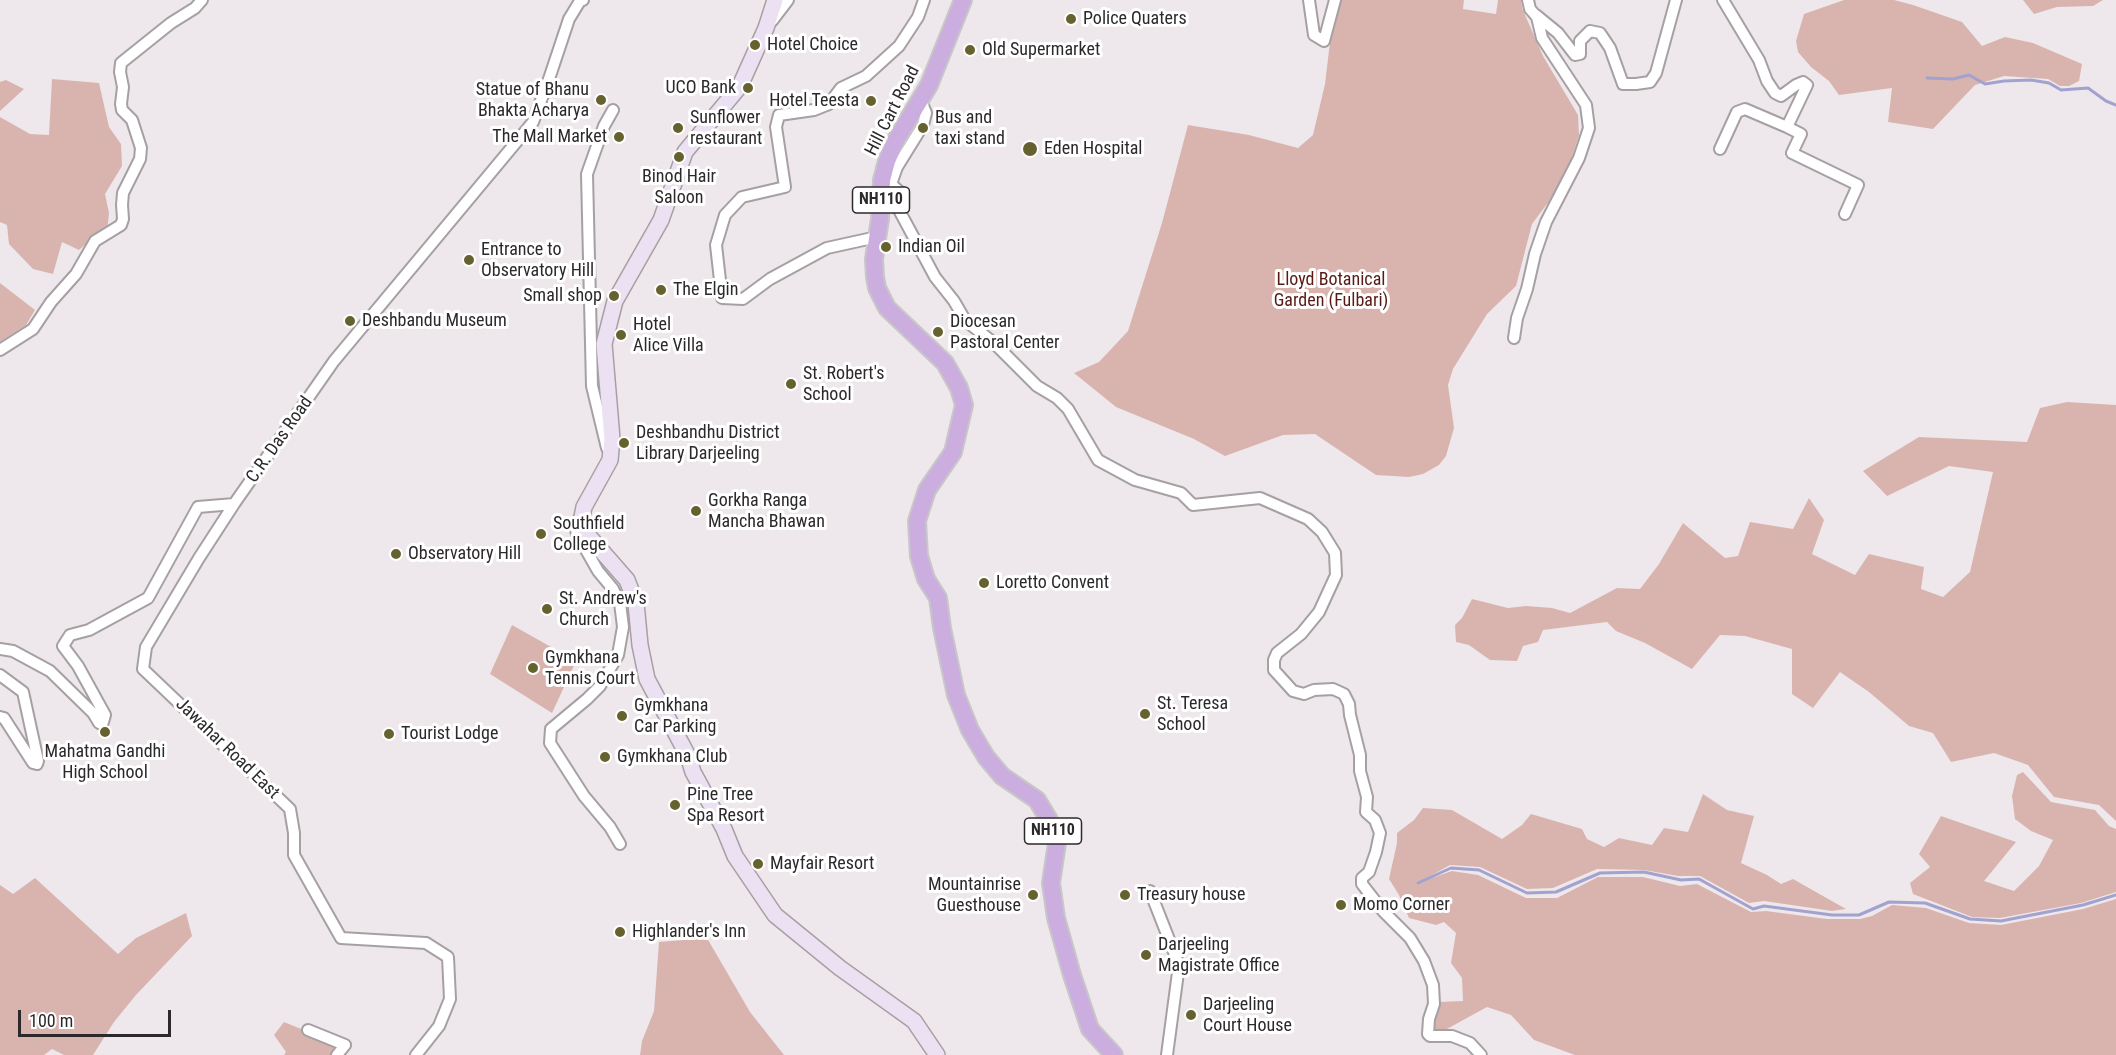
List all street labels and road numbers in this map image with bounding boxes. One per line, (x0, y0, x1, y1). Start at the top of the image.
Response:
street label: Hill Cart Road (861, 62, 925, 160)
road number: NH110 (852, 187, 910, 213)
street label: C.R. Das Road (242, 393, 318, 487)
street label: Jawahar Road East (171, 694, 283, 804)
road number: NH110 (1024, 818, 1082, 844)

